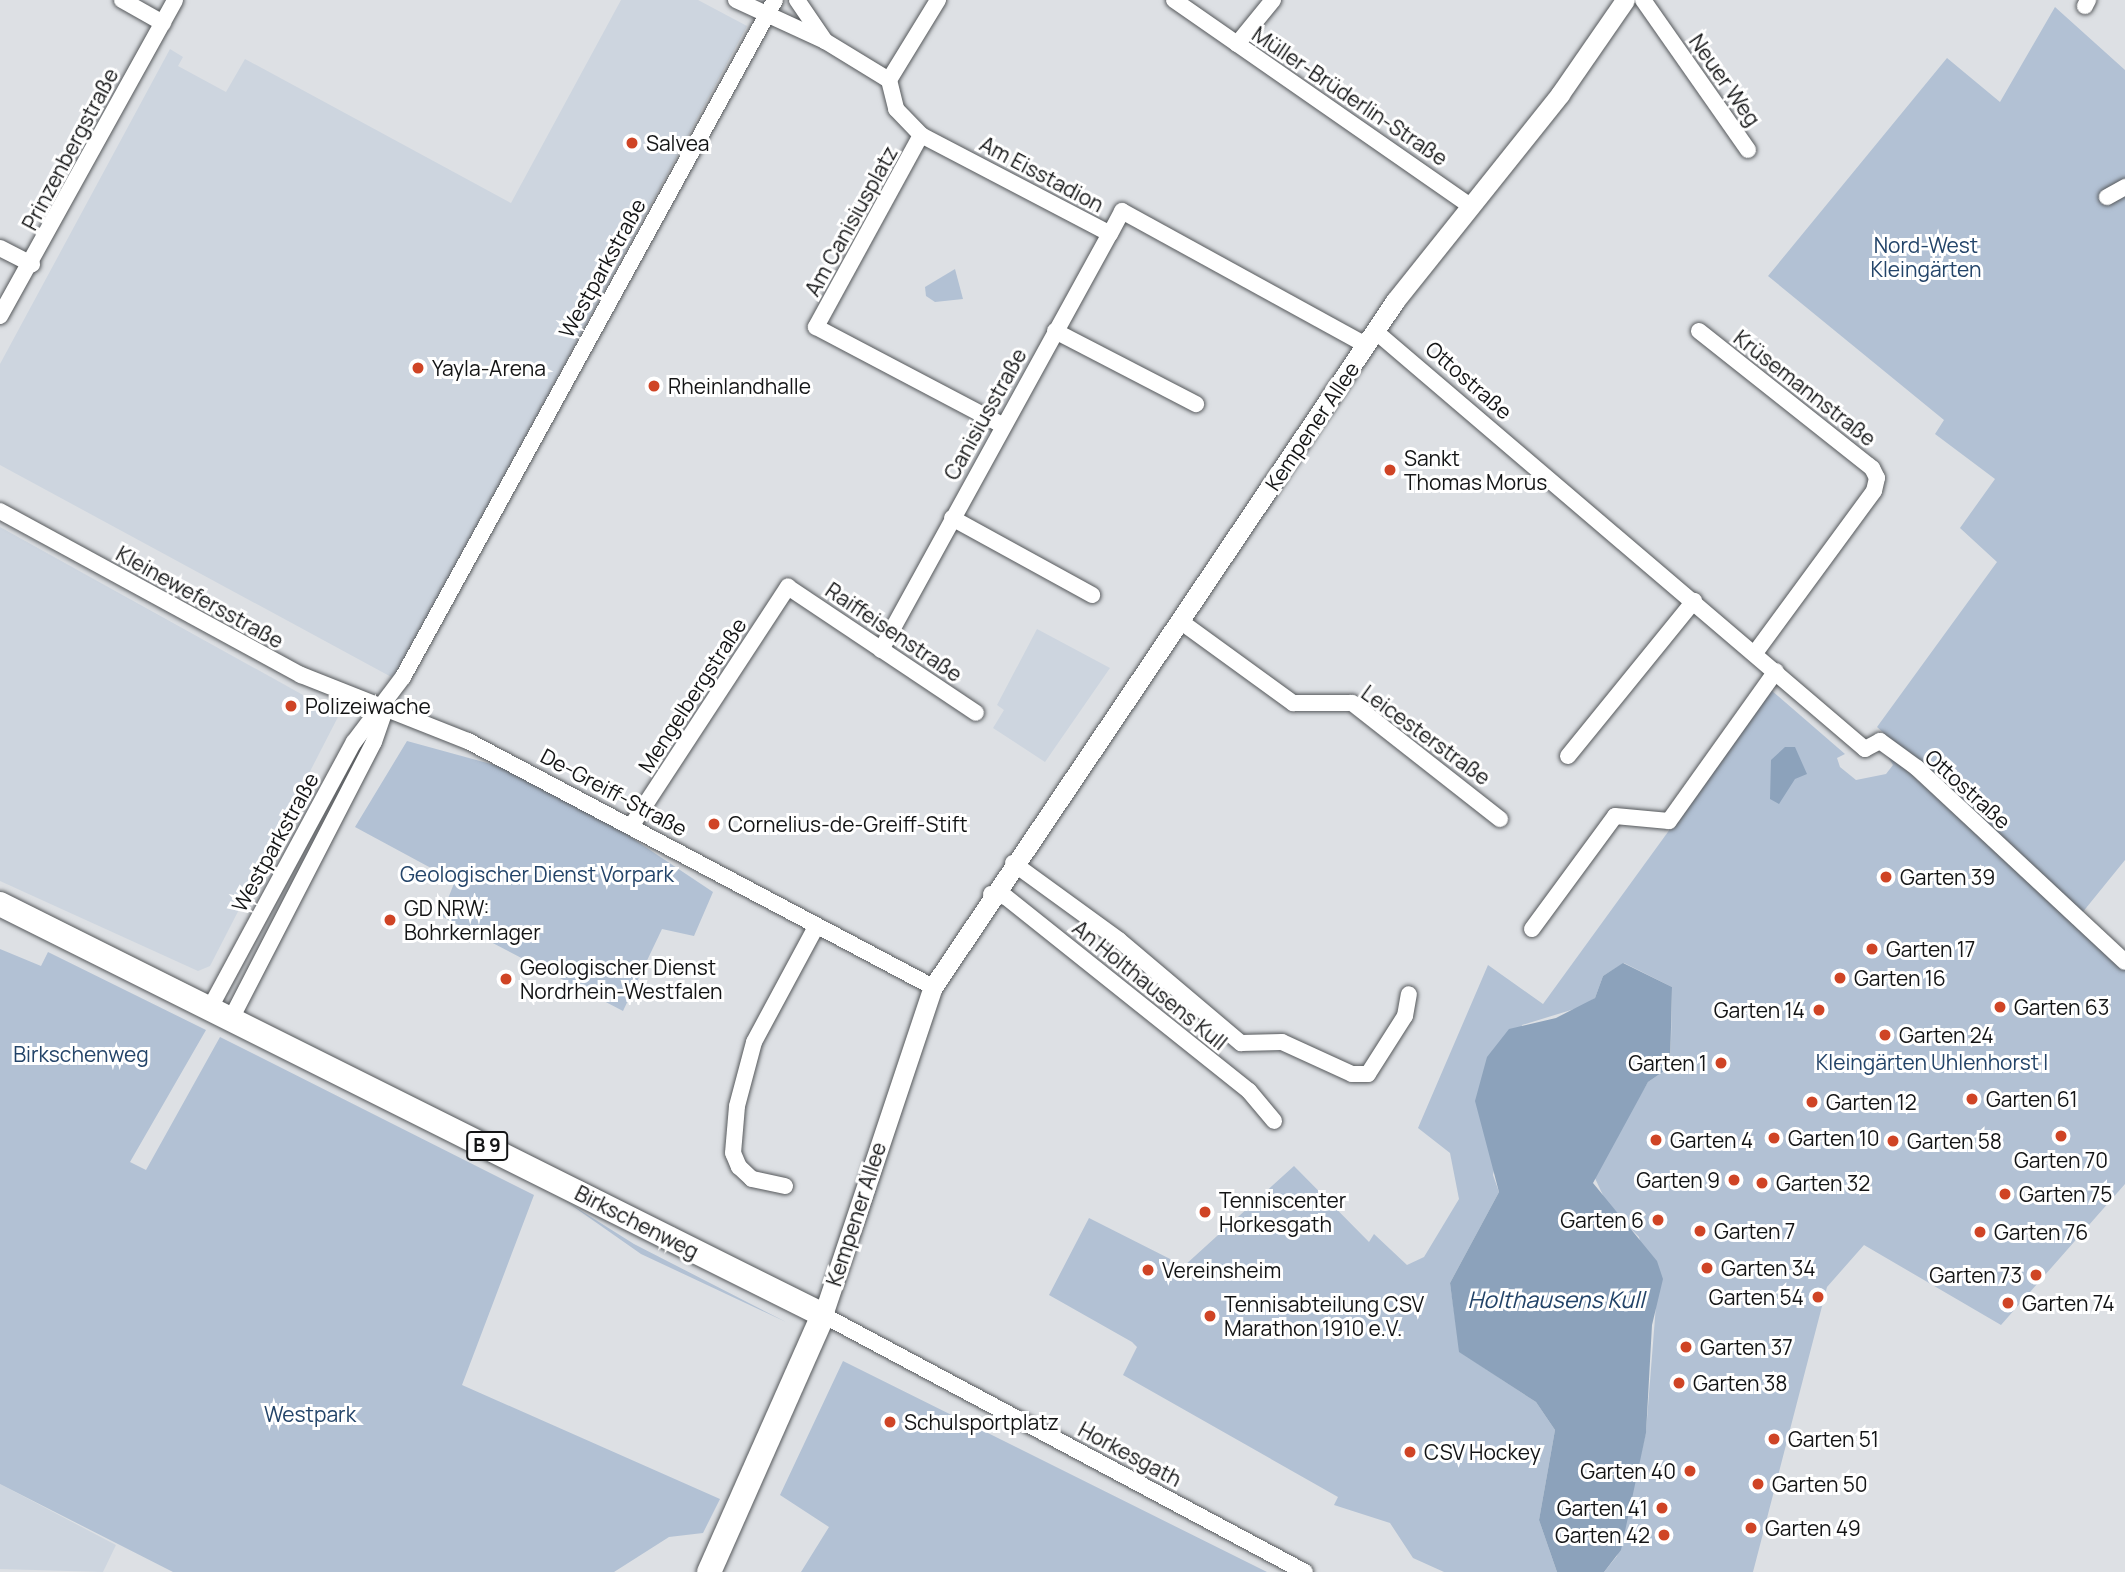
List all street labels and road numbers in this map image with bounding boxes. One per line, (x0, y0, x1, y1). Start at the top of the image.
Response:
street label: Müller-Brüderlin-Straße (1248, 21, 1452, 171)
street label: Neuer Weg (1684, 29, 1766, 131)
street label: Prinzenbergstraße (17, 64, 123, 234)
street label: Am Eisstadion (976, 131, 1108, 217)
street label: Am Canisiusplatz (799, 142, 903, 300)
street label: Westparkstraße (553, 194, 651, 342)
street label: Krüsemannstraße (1729, 325, 1881, 451)
street label: Ottostraße (1421, 336, 1517, 424)
street label: Canisiusstraße (938, 344, 1032, 484)
street label: Kempener Allee (1260, 357, 1364, 495)
street label: Kleinewefersstraße (112, 541, 288, 653)
street label: Raiffeisenstraße (821, 577, 967, 687)
street label: Mengelbergstraße (633, 613, 751, 777)
street label: Leicesterstraße (1357, 680, 1495, 790)
street label: De-Greiff-Straße (536, 743, 692, 841)
street label: Ottostraße (1920, 744, 2016, 834)
street label: Westparkstraße (226, 768, 324, 916)
street label: An Holthausens Kull (1068, 915, 1232, 1055)
road number: B 9 (466, 1130, 508, 1162)
street label: Kempener Allee (821, 1139, 891, 1289)
street label: Birkschenweg (571, 1180, 703, 1264)
street label: Horkesgath (1074, 1416, 1186, 1492)

